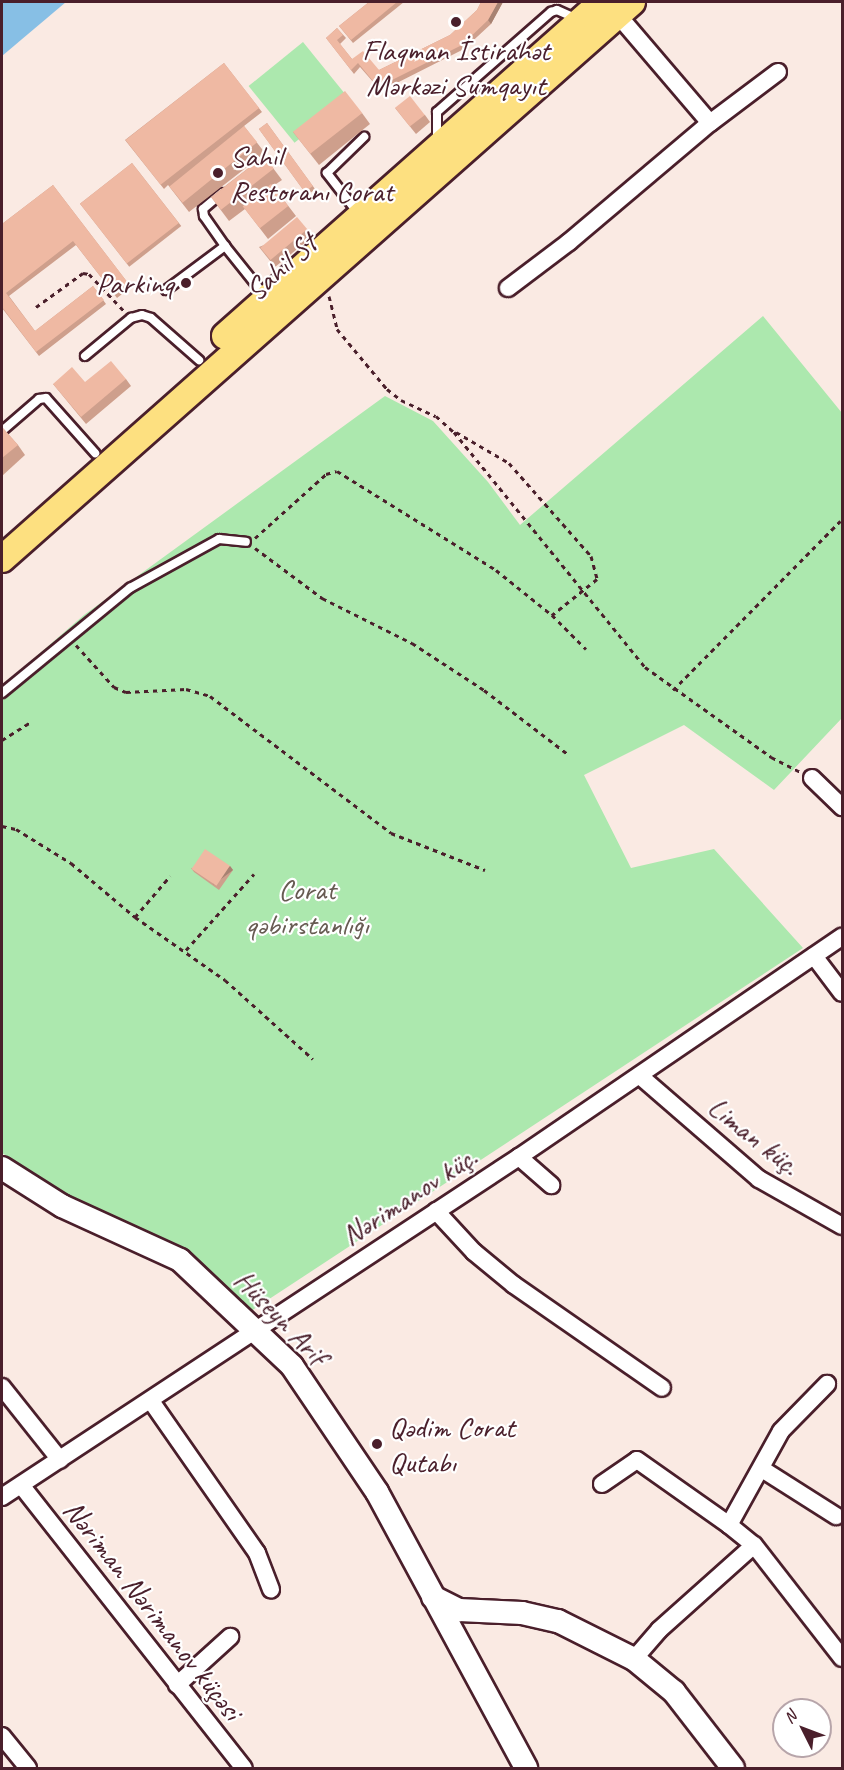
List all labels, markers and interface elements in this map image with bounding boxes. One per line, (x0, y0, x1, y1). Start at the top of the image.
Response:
marker: Flaqman İstirahət Mərkəzi Sumqayıt (449, 15, 463, 29)
place label: Flaqman İstirahət Mərkəzi Sumqayıt (362, 32, 550, 103)
place label: Sahil Restoranı Corat (230, 138, 393, 208)
marker: Sahil Restoranı Corat (211, 166, 225, 180)
street label: Sahil St (238, 225, 324, 309)
place label: Parkinq (96, 265, 174, 301)
marker: Parkinq (179, 276, 193, 290)
park label: Corat qəbirstanlığı (245, 871, 369, 942)
street label: Liman küç. (701, 1089, 807, 1183)
street label: Nərimanov küç. (334, 1139, 484, 1253)
street label: Hüseyn Arif (227, 1262, 335, 1372)
place label: Qədim Corat Qutabı (389, 1409, 514, 1480)
marker: Qədim Corat Qutabı (370, 1437, 384, 1451)
street label: Nəriman Nərimanov küçəsi (56, 1493, 250, 1727)
north arrow (772, 1698, 832, 1758)
text: N (779, 1707, 801, 1728)

